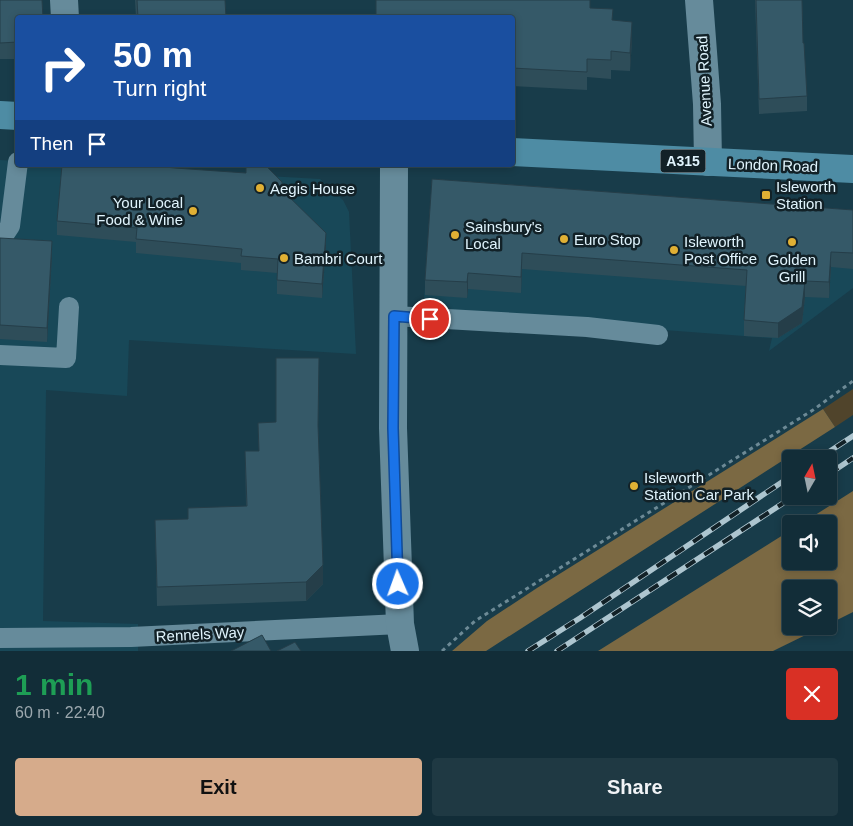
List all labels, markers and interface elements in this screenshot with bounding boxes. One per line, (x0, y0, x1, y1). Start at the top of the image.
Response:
icon: right (30, 35, 95, 100)
text: 50 m (113, 35, 193, 74)
street label: Avenue Road (693, 35, 715, 127)
text: Turn right (113, 76, 206, 101)
icon: arrive (83, 130, 111, 158)
text: Then (30, 133, 73, 154)
road number: A315 (660, 150, 706, 172)
street label: London Road (728, 155, 818, 175)
place label: Isleworth Station (776, 178, 836, 212)
place label: Aegis House (270, 180, 355, 197)
marker: Aegis House (254, 182, 266, 194)
marker: Isleworth Station (760, 189, 772, 201)
place label: Your Local Food & Wine (96, 194, 183, 228)
marker: Your Local Food & Wine (187, 205, 199, 217)
place label: Sainsbury's Local (465, 218, 542, 252)
marker: Sainsbury's Local (449, 229, 461, 241)
place label: Euro Stop (574, 231, 641, 248)
marker: Euro Stop (558, 233, 570, 245)
place label: Isleworth Post Office (684, 233, 757, 267)
marker: Golden Grill (786, 236, 798, 248)
marker: Isleworth Post Office (668, 244, 680, 256)
place label: Bambri Court (294, 250, 383, 267)
place label: Golden Grill (768, 251, 816, 285)
marker: Bambri Court (278, 252, 290, 264)
pin (409, 298, 451, 340)
icon: arrive (416, 305, 444, 333)
north arrow (782, 450, 838, 505)
map controls (782, 450, 837, 635)
place label: Isleworth Station Car Park (644, 469, 755, 503)
marker: Isleworth Station Car Park (628, 480, 640, 492)
button: sound (782, 515, 837, 570)
position arrow (371, 557, 423, 609)
button: layers (782, 580, 837, 635)
street label: Rennels Way (155, 623, 245, 645)
text: 1 min (15, 668, 93, 701)
button: close (786, 668, 838, 720)
text: 60 m · 22:40 (15, 704, 105, 721)
button: Exit (15, 758, 422, 816)
button: Share (432, 758, 838, 816)

